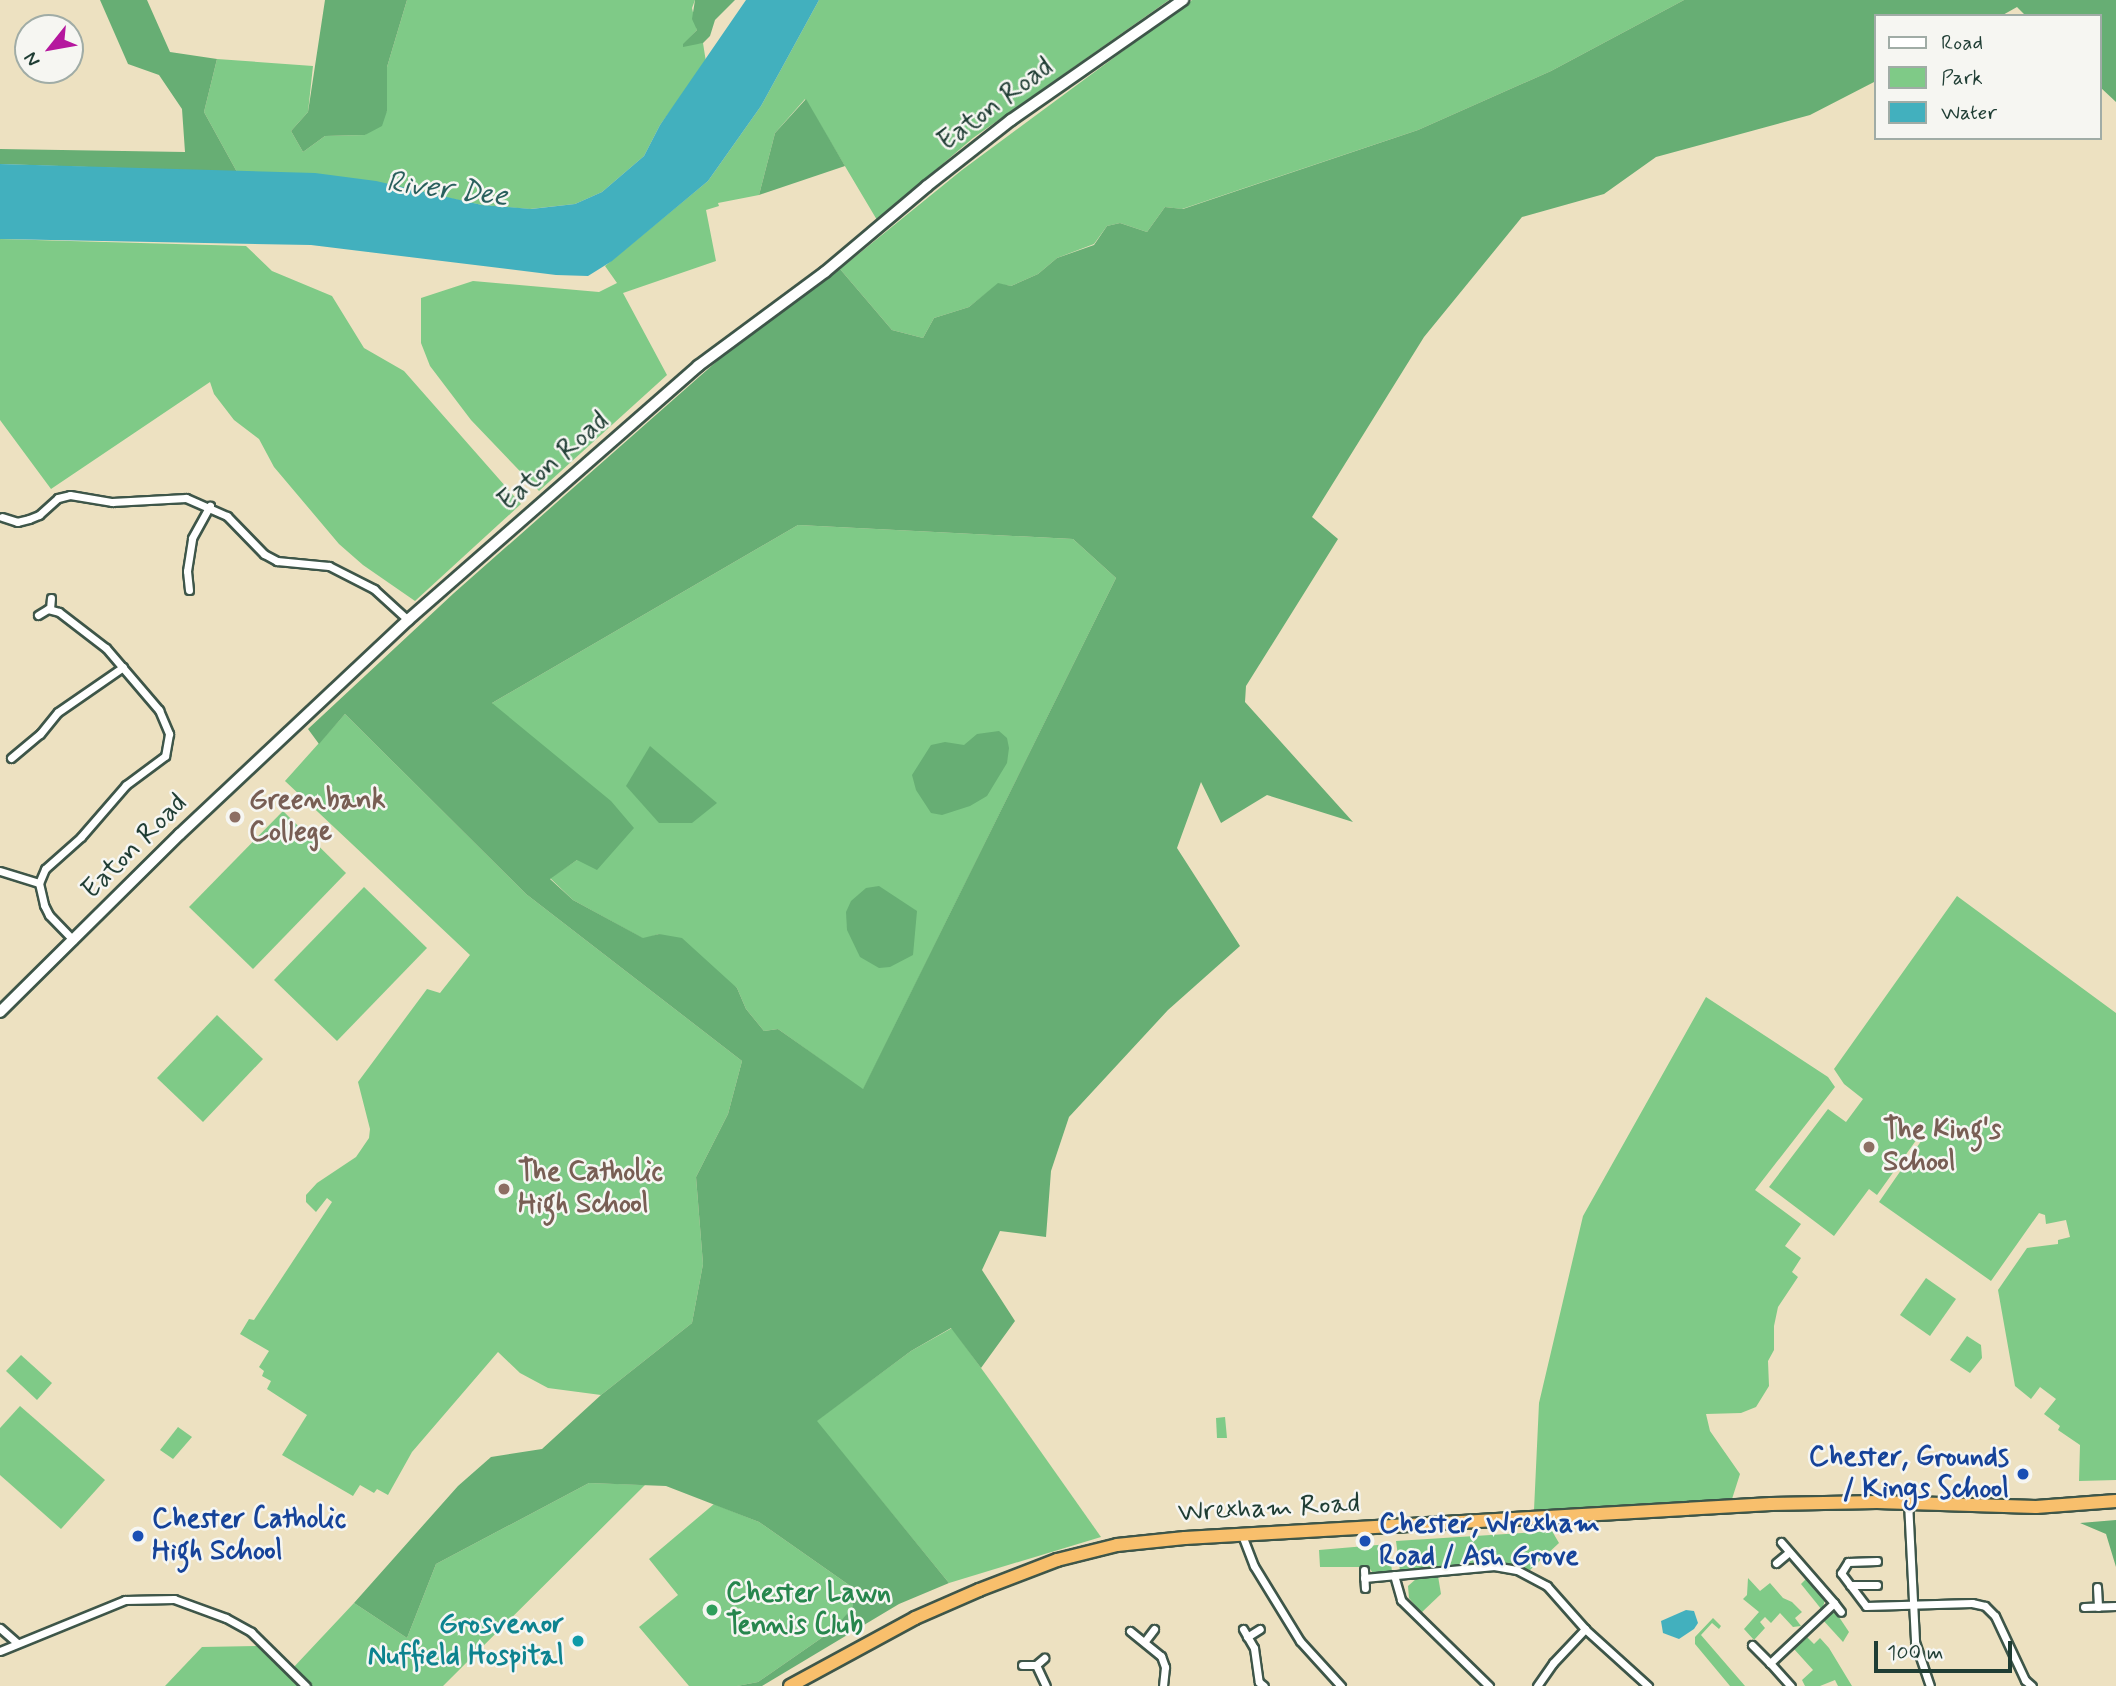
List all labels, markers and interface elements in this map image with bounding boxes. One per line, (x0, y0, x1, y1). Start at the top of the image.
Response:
north arrow (14, 14, 84, 84)
legend (1874, 14, 2102, 140)
text: Road (1941, 29, 1983, 57)
text: N (18, 47, 46, 71)
street label: Eaton Road (932, 51, 1060, 159)
text: Park (1941, 64, 1983, 92)
text: Water (1941, 99, 1997, 127)
water label: River Dee (384, 165, 510, 215)
street label: Eaton Road (492, 405, 616, 519)
place label: Greenbank College (249, 784, 386, 850)
street label: Eaton Road (76, 788, 194, 906)
marker: Greenbank College (227, 809, 243, 825)
place label: The King's School (1883, 1114, 2007, 1180)
marker: The King's School (1861, 1139, 1877, 1155)
place label: The Catholic High School (518, 1156, 666, 1222)
marker: The Catholic High School (496, 1181, 512, 1197)
place label: Chester, Grounds / Kings School (1809, 1441, 2009, 1507)
marker: Chester, Grounds / Kings School (2015, 1466, 2031, 1482)
street label: Wrexham Road (1179, 1488, 1359, 1530)
place label: Chester Catholic High School (152, 1503, 350, 1569)
place label: Chester, Wrexham Road / Ash Grove (1379, 1508, 1600, 1574)
marker: Chester Catholic High School (130, 1528, 146, 1544)
marker: Chester, Wrexham Road / Ash Grove (1357, 1533, 1373, 1549)
place label: Chester Lawn Tennis Club (726, 1577, 899, 1643)
marker: Chester Lawn Tennis Club (704, 1602, 720, 1618)
place label: Grosvenor Nuffield Hospital (364, 1608, 564, 1674)
scale bar (1878, 1626, 2016, 1670)
marker: Grosvenor Nuffield Hospital (570, 1633, 586, 1649)
text: 100 m (1887, 1639, 1943, 1667)

